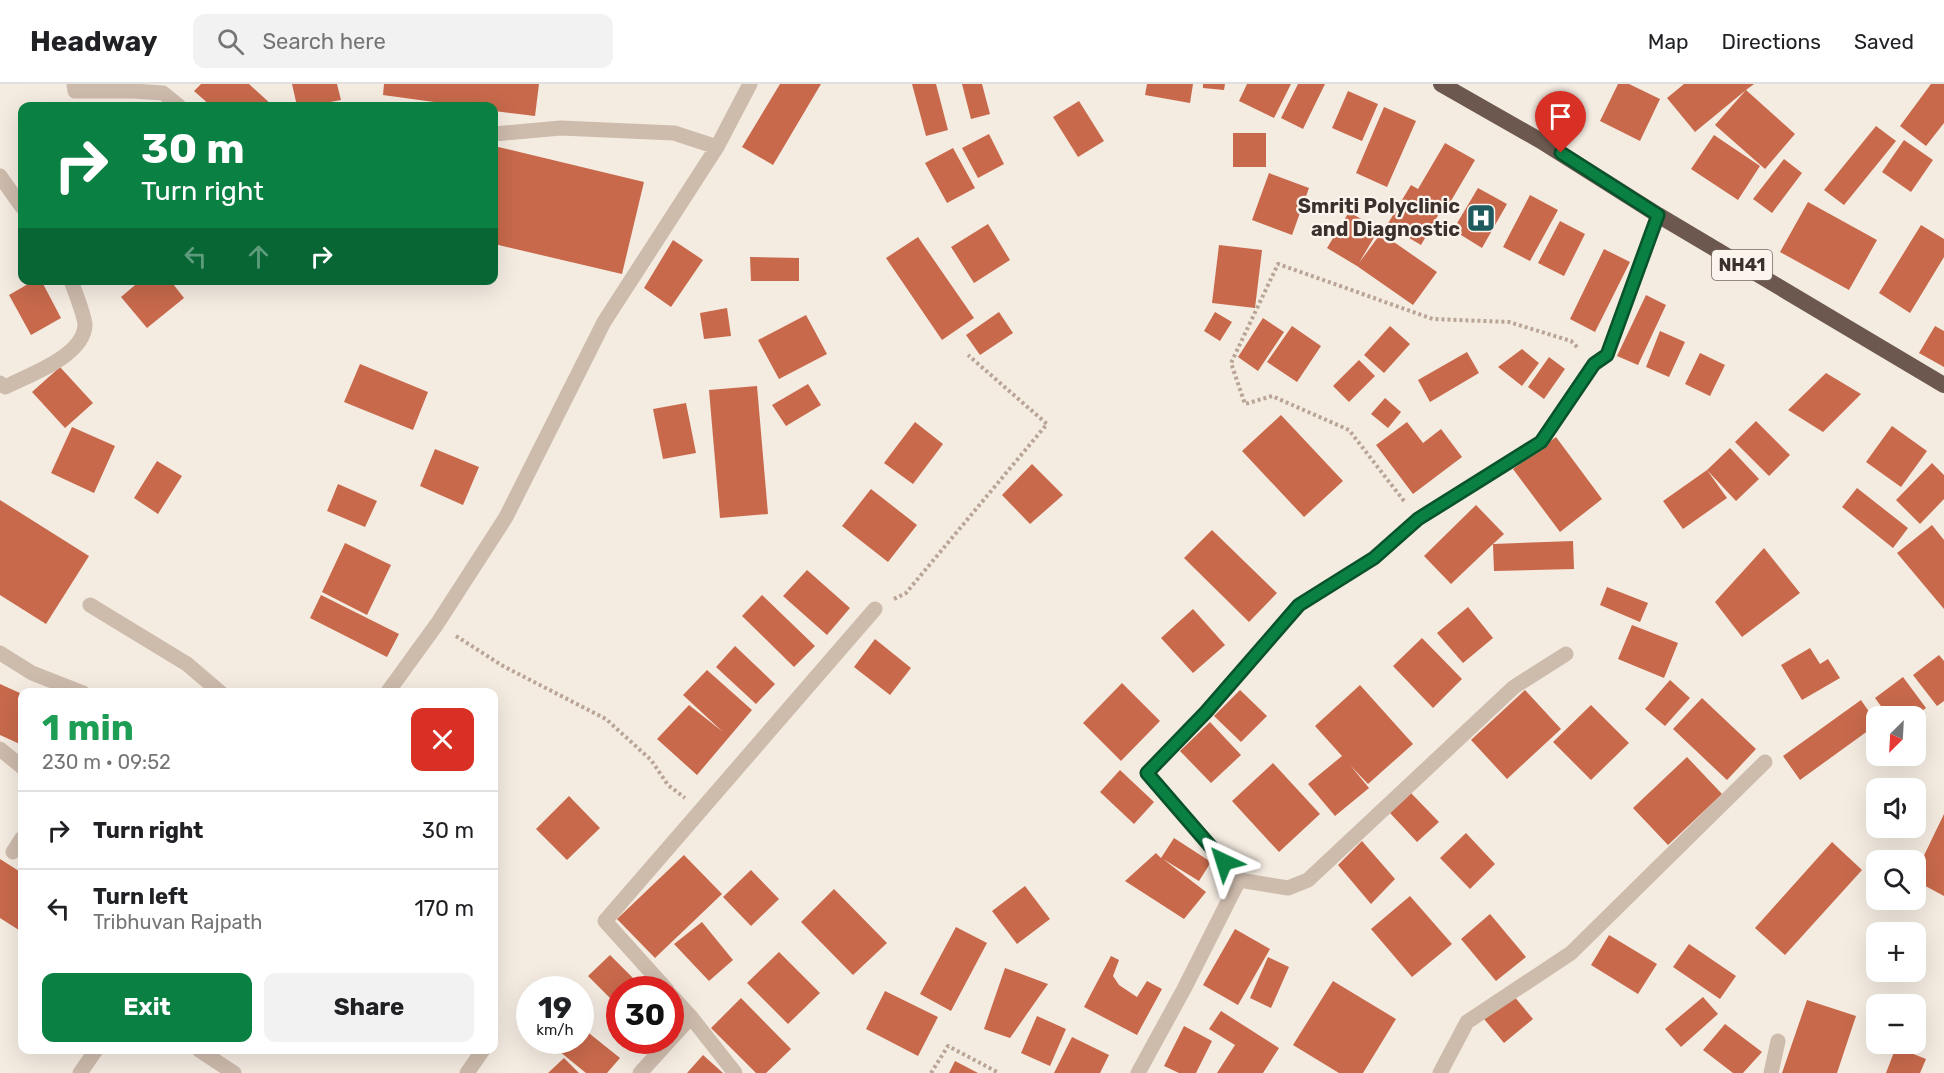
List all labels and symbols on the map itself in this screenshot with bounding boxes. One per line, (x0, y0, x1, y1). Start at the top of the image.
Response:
pin (1535, 91, 1586, 153)
place label: Smriti Polyclinic and Diagnostic (1298, 194, 1460, 241)
hospital icon: Smriti Polyclinic and Diagnostic (1465, 202, 1497, 234)
road number: NH41 (1712, 250, 1772, 280)
north arrow (1866, 706, 1926, 766)
position arrow (1192, 830, 1256, 894)
speed limit sign: 30 (606, 976, 684, 1054)

